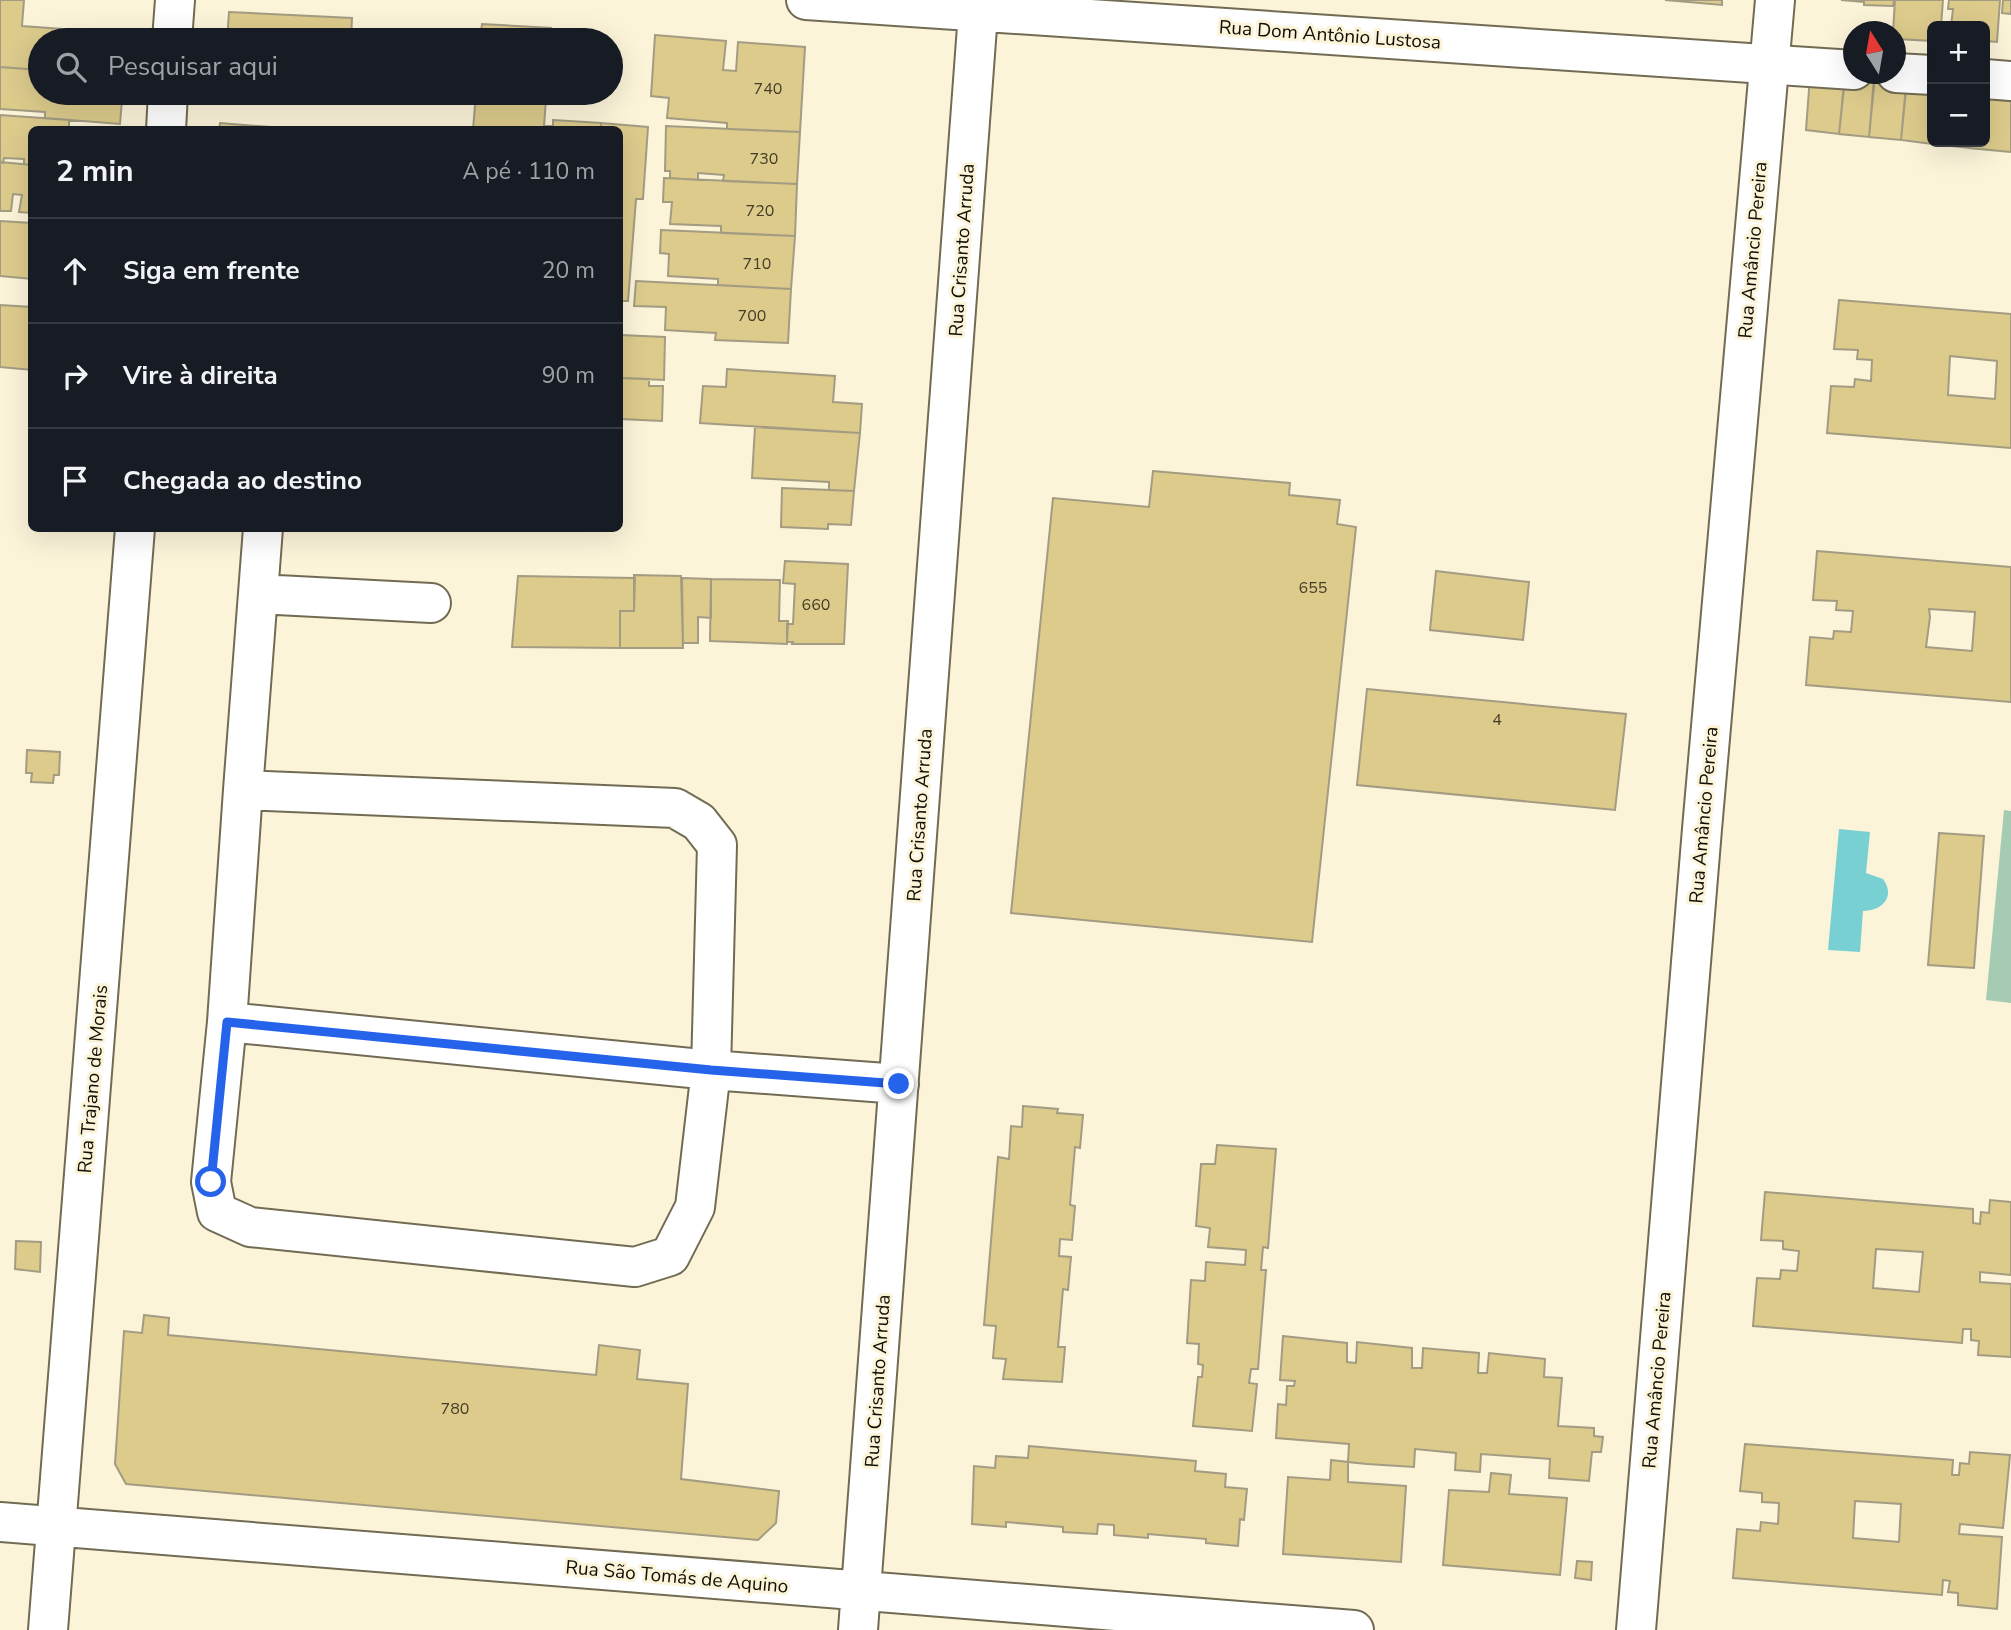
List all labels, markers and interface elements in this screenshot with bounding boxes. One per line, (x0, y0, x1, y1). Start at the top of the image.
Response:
street label: Rua Dom Antônio Lustosa (1218, 14, 1442, 56)
north arrow (1843, 21, 1906, 84)
map controls (1927, 21, 1990, 147)
button: + (1927, 21, 1990, 84)
search box (28, 28, 623, 105)
icon: search (52, 48, 90, 86)
text: Pesquisar aqui (108, 49, 278, 84)
house number: 740 (754, 78, 782, 100)
button: − (1927, 84, 1990, 147)
house number: 730 (750, 148, 778, 170)
text: 2 min (56, 151, 134, 192)
text: A pé · 110 m (463, 156, 595, 187)
street label: Rua Amâncio Pereira (1732, 160, 1774, 340)
street label: Rua Crisanto Arruda (943, 163, 981, 338)
house number: 720 (746, 200, 774, 222)
icon: ahead (56, 252, 94, 290)
text: Siga em frente (123, 253, 300, 288)
house number: 710 (743, 253, 771, 275)
text: 20 m (542, 255, 595, 286)
house number: 700 (738, 305, 766, 327)
icon: right (56, 357, 94, 395)
text: Vire à direita (123, 358, 278, 393)
text: 90 m (542, 360, 595, 391)
icon: arrive (56, 462, 94, 500)
text: Chegada ao destino (123, 463, 362, 498)
house number: 655 (1299, 577, 1327, 599)
house number: 660 (802, 594, 830, 616)
house number: 4 (1492, 709, 1502, 731)
street label: Rua Amâncio Pereira (1683, 725, 1725, 905)
street label: Rua Crisanto Arruda (901, 728, 939, 903)
street label: Rua Trajano de Morais (72, 984, 114, 1174)
route end (883, 1068, 914, 1099)
route start (195, 1166, 226, 1197)
street label: Rua Amâncio Pereira (1636, 1290, 1678, 1470)
street label: Rua Crisanto Arruda (859, 1294, 897, 1469)
house number: 780 (441, 1398, 469, 1420)
street label: Rua São Tomás de Aquino (564, 1554, 790, 1600)

